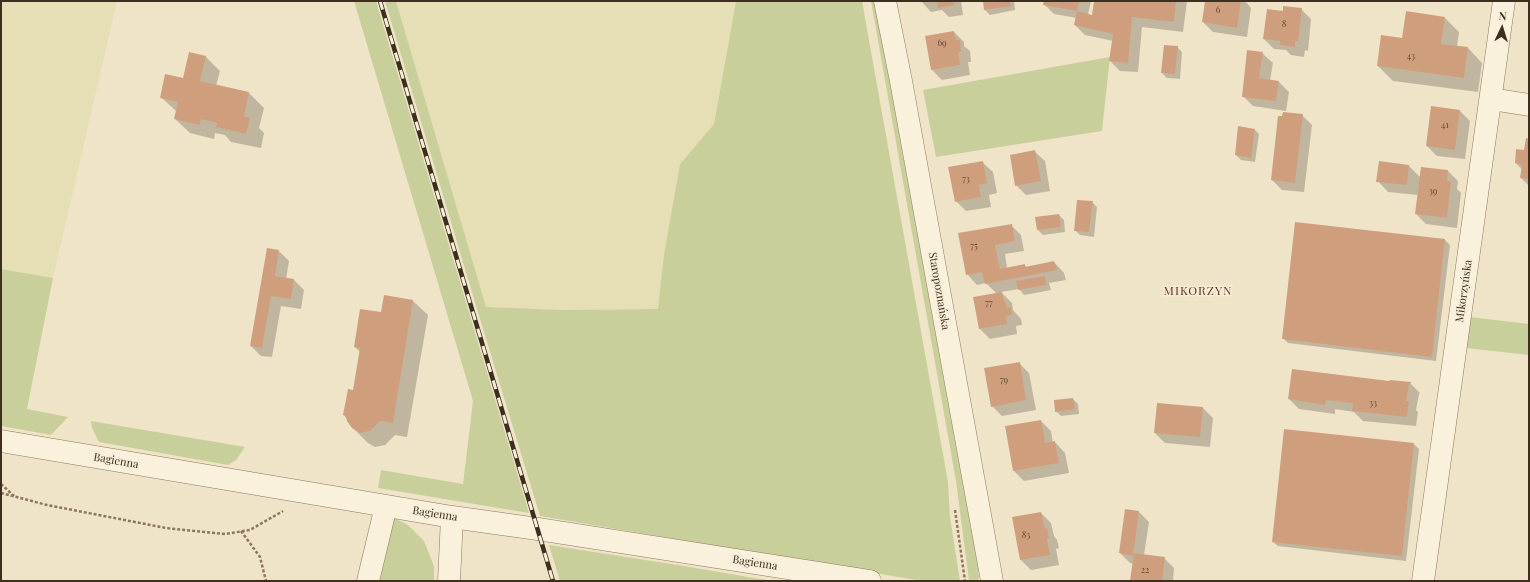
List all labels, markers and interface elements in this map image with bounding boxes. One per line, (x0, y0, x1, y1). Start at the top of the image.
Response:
house number: 6 (1216, 5, 1220, 15)
north arrow (1482, 8, 1522, 48)
text: N (1498, 8, 1507, 23)
house number: 8 (1282, 19, 1286, 29)
house number: 69 (937, 38, 947, 48)
house number: 43 (1407, 51, 1415, 61)
house number: 41 (1441, 120, 1449, 130)
house number: 73 (962, 174, 970, 184)
house number: 39 (1429, 186, 1437, 196)
house number: 75 (970, 241, 978, 251)
street label: Staropoznańska (926, 251, 952, 331)
street label: Mikorzyńska (1453, 259, 1475, 323)
district label: MIKORZYN (1163, 284, 1233, 298)
house number: 77 (985, 298, 993, 308)
house number: 79 (1000, 375, 1008, 385)
house number: 33 (1369, 398, 1377, 408)
street label: Bagienna (92, 451, 140, 471)
street label: Bagienna (411, 504, 459, 524)
house number: 83 (1022, 530, 1030, 540)
street label: Bagienna (731, 553, 779, 573)
house number: 22 (1141, 565, 1149, 575)

